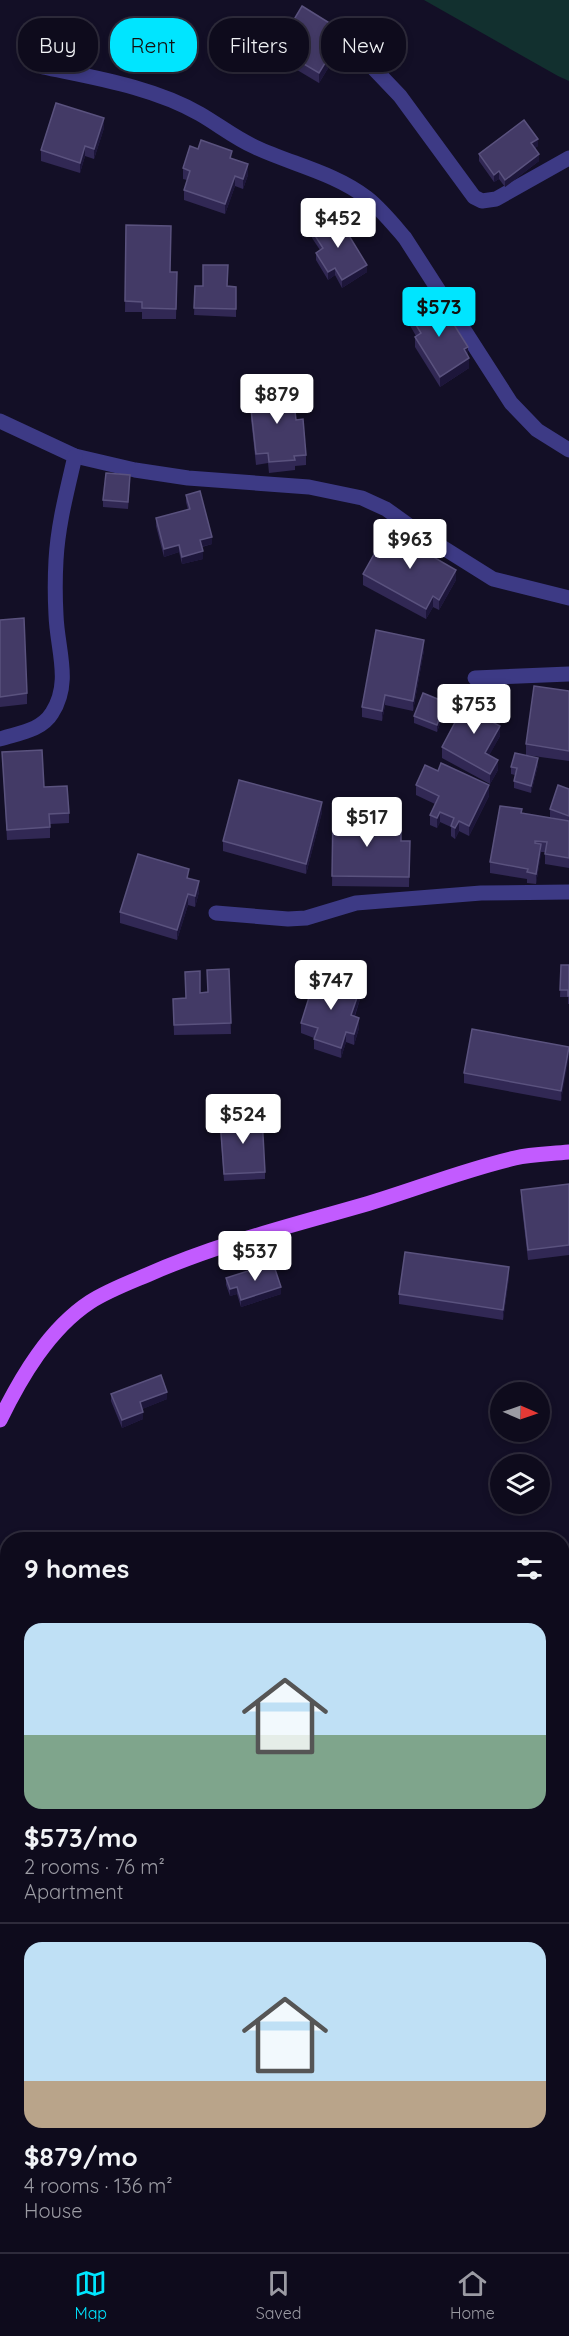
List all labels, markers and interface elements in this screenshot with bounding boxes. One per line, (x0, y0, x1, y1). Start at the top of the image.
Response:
chip: Buy (18, 18, 98, 72)
chip: Rent (110, 18, 197, 72)
chip: Filters (209, 18, 309, 72)
chip: New (321, 18, 406, 72)
pin: $452 (302, 198, 374, 249)
text: $452 (315, 205, 361, 230)
pin: $573 (403, 287, 475, 338)
text: $573 (416, 294, 462, 319)
pin: $879 (241, 374, 313, 425)
text: $879 (254, 381, 300, 406)
pin: $963 (374, 519, 446, 570)
text: $963 (387, 526, 433, 551)
pin: $753 (438, 684, 510, 735)
text: $753 (451, 691, 497, 716)
pin: $517 (331, 797, 403, 848)
text: $517 (346, 804, 388, 829)
pin: $747 (295, 960, 367, 1011)
text: $747 (309, 967, 353, 992)
pin: $524 (207, 1094, 279, 1145)
text: $524 (220, 1101, 266, 1126)
pin: $537 (219, 1231, 291, 1282)
text: $537 (232, 1238, 278, 1263)
north arrow (490, 1382, 550, 1442)
map controls (490, 1382, 550, 1514)
button: layers (490, 1454, 550, 1514)
text: 9 homes (24, 1552, 129, 1585)
icon: filters (513, 1552, 546, 1585)
icon: home (231, 1662, 339, 1770)
text: $573/mo (24, 1821, 138, 1854)
text: 2 rooms · 76 m² (24, 1854, 165, 1879)
text: Apartment (24, 1879, 124, 1904)
icon: home (231, 1981, 339, 2089)
text: $879/mo (24, 2140, 138, 2173)
text: 4 rooms · 136 m² (24, 2173, 173, 2198)
text: House (24, 2198, 83, 2223)
tab: Map (74, 2267, 107, 2323)
tab: Saved (256, 2267, 301, 2323)
tab: Home (450, 2267, 495, 2323)

